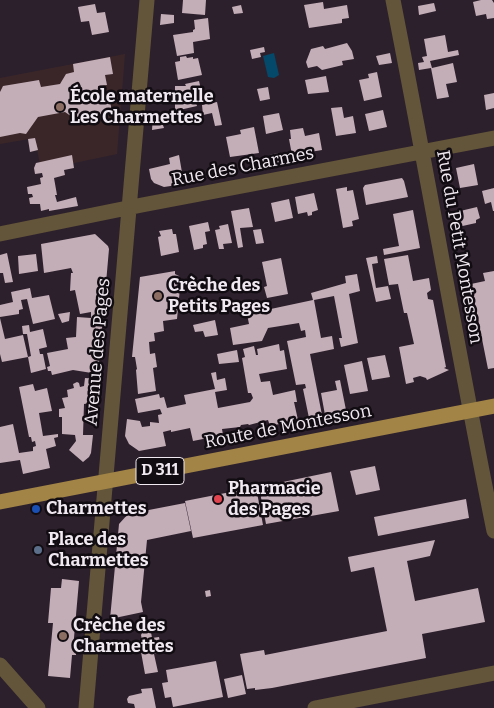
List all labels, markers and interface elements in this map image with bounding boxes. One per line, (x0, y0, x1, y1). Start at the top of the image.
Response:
place label: École maternelle Les Charmettes (70, 86, 214, 128)
marker: École maternelle Les Charmettes (54, 101, 66, 113)
street label: Rue des Charmes (170, 143, 316, 191)
street label: Rue du Petit Montesson (431, 148, 487, 346)
place label: Crèche des Petits Pages (168, 275, 270, 318)
street label: Avenue des Pages (81, 277, 115, 427)
marker: Crèche des Petits Pages (152, 290, 164, 302)
street label: Route de Montesson (203, 400, 373, 454)
road number: D 311 (136, 458, 184, 484)
place label: Pharmacie des Pages (228, 478, 321, 520)
marker: Pharmacie des Pages (212, 493, 224, 505)
place label: Charmettes (46, 498, 147, 520)
marker: Charmettes (30, 503, 42, 515)
place label: Place des Charmettes (48, 529, 149, 572)
marker: Place des Charmettes (32, 544, 44, 556)
place label: Crèche des Charmettes (73, 615, 174, 658)
marker: Crèche des Charmettes (57, 630, 69, 642)

